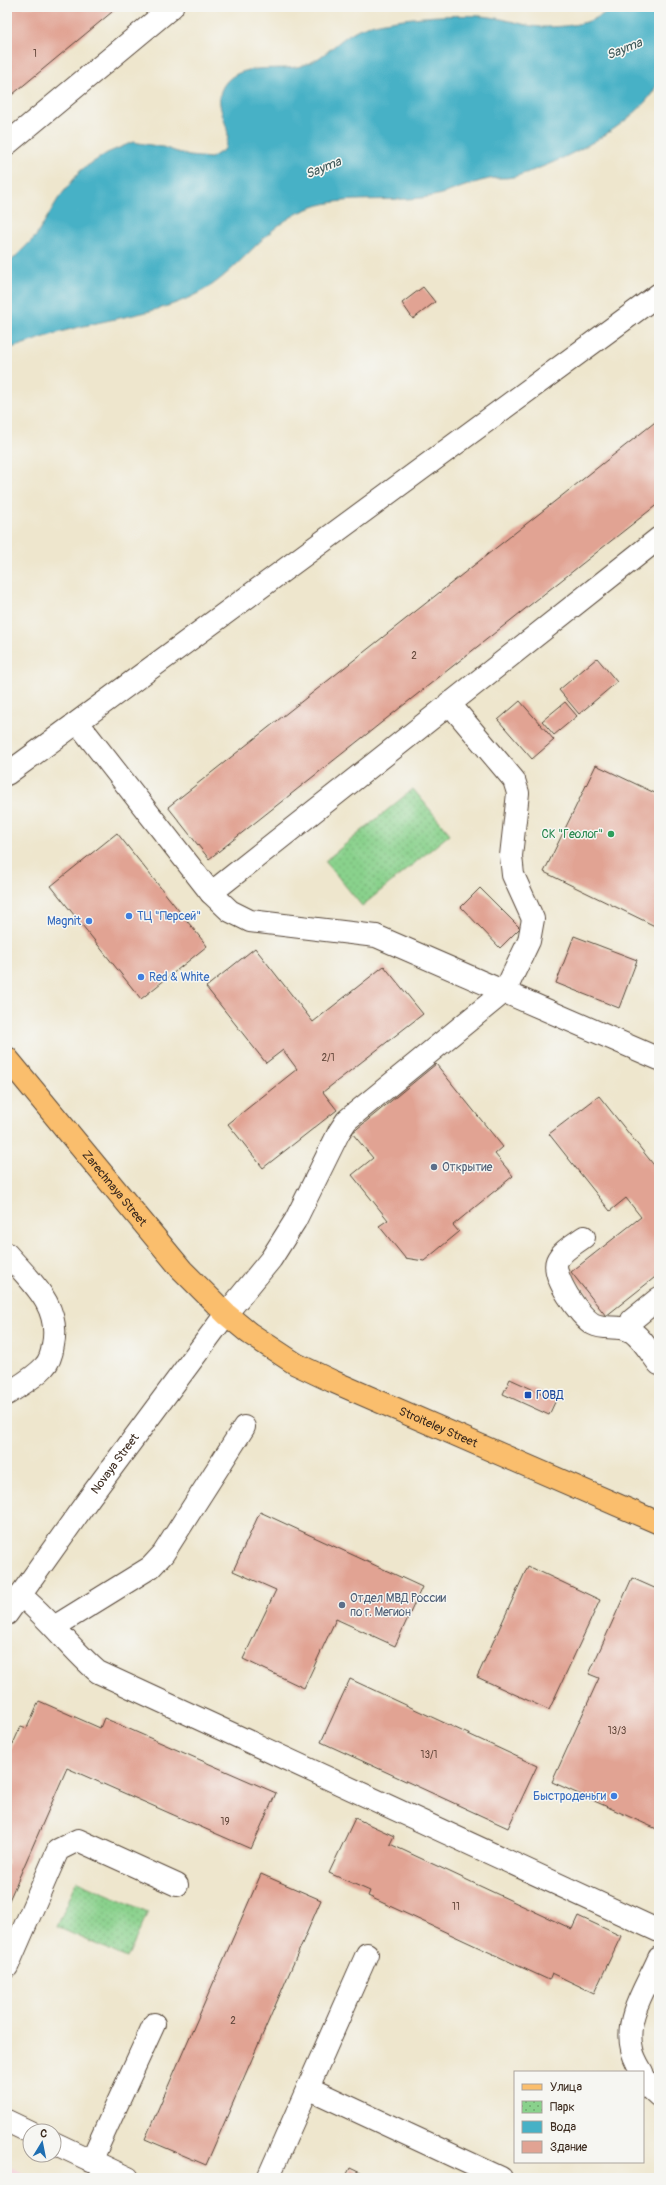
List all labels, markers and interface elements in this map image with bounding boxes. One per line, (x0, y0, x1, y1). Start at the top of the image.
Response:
water label: Sayma (604, 34, 645, 63)
house number: 1 (33, 48, 37, 60)
water label: Sayma (303, 153, 344, 182)
house number: 2 (411, 650, 417, 662)
place label: СК "Геолог" (541, 827, 603, 842)
marker: СК "Геолог" (606, 829, 616, 839)
place label: ТЦ "Персей" (137, 909, 201, 924)
marker: ТЦ "Персей" (124, 911, 134, 921)
place label: Magnit (47, 914, 81, 929)
marker: Magnit (84, 916, 94, 926)
place label: Red & White (149, 970, 209, 985)
marker: Red & White (136, 972, 146, 982)
house number: 2/1 (321, 1052, 335, 1064)
street label: Zarechnaya Street (79, 1148, 150, 1230)
place label: Открытие (442, 1160, 493, 1175)
marker: Открытие (429, 1162, 439, 1172)
place label: ГОВД (536, 1388, 564, 1403)
marker: ГОВД (523, 1390, 533, 1400)
street label: Stroiteley Street (396, 1404, 480, 1451)
street label: Novaya Street (88, 1431, 143, 1497)
place label: Отдел МВД России по г. Мегион (350, 1591, 447, 1620)
marker: Отдел МВД России по г. Мегион (337, 1600, 347, 1610)
house number: 13/3 (608, 1725, 627, 1737)
house number: 13/1 (421, 1749, 438, 1761)
place label: Быстроденьги (533, 1789, 607, 1804)
marker: Быстроденьги (609, 1791, 619, 1801)
house number: 19 (220, 1816, 230, 1828)
house number: 11 (452, 1901, 460, 1913)
house number: 2 (230, 2015, 236, 2027)
legend (514, 2071, 644, 2163)
text: Улица (550, 2080, 582, 2095)
text: Парк (550, 2100, 575, 2115)
text: Вода (550, 2120, 576, 2135)
north arrow (22, 2123, 62, 2163)
text: С (39, 2127, 48, 2141)
text: Здание (550, 2140, 587, 2155)

